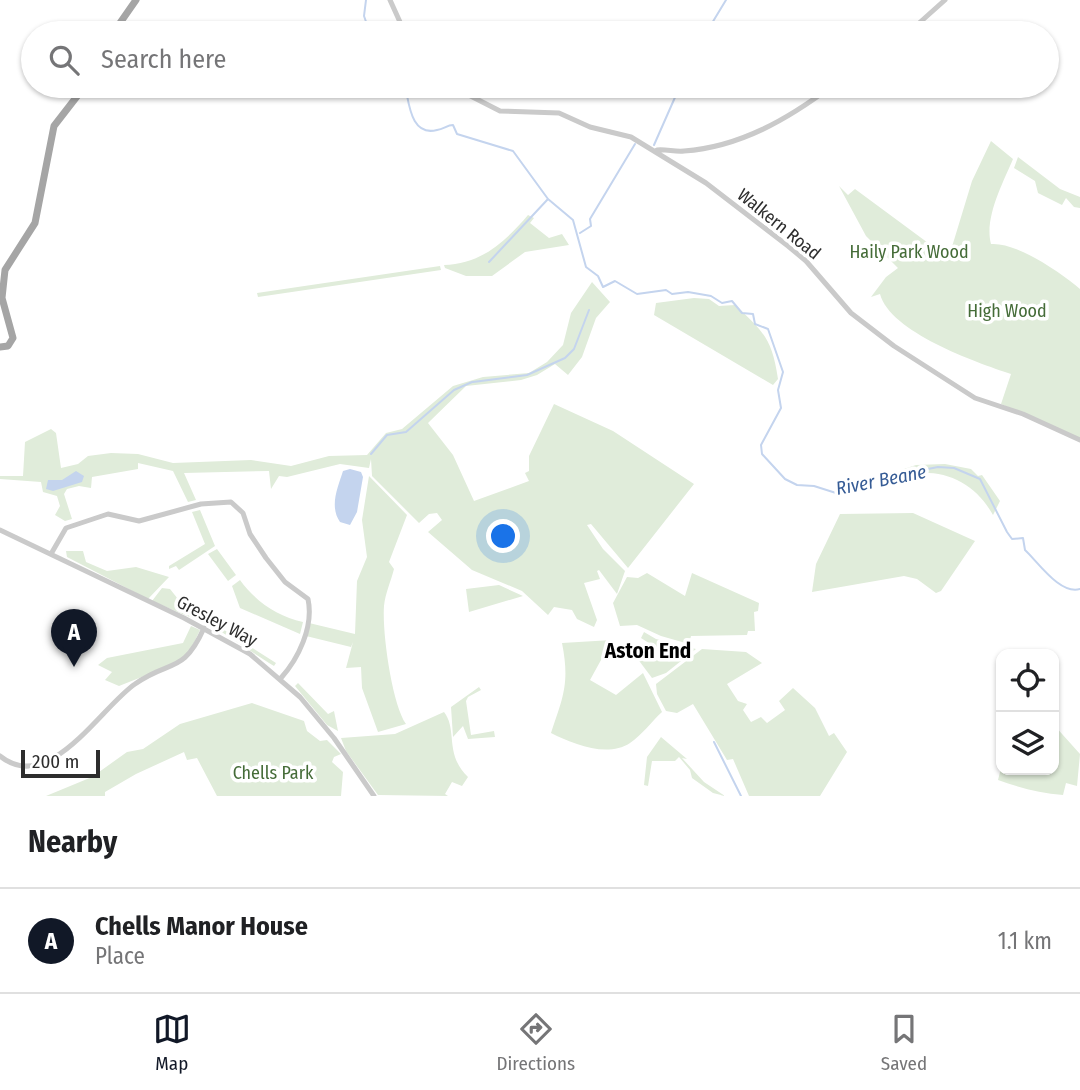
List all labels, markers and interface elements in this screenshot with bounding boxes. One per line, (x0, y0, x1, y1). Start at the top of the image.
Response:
search box (21, 21, 1059, 98)
icon: search (45, 41, 83, 79)
text: Search here (101, 44, 226, 75)
street label: Walkern Road (733, 184, 825, 264)
park label: Haily Park Wood (849, 241, 969, 263)
park label: High Wood (967, 300, 1047, 322)
water label: River Beane (834, 460, 928, 500)
your location (486, 519, 520, 553)
street label: Gresley Way (173, 591, 261, 651)
pin: A (51, 609, 97, 667)
district label: Aston End (604, 638, 691, 664)
map controls (996, 649, 1059, 775)
button: locate (996, 649, 1059, 712)
button: layers (996, 712, 1059, 775)
scale bar (21, 747, 100, 779)
text: 200 m (32, 750, 79, 773)
park label: Chells Park (233, 762, 314, 784)
text: Nearby (28, 824, 117, 860)
text: Chells Manor House (95, 911, 308, 942)
text: A (45, 927, 57, 955)
text: 1.1 km (998, 927, 1052, 955)
text: Place (95, 942, 145, 970)
tab: Map (153, 1010, 191, 1075)
tab: Directions (497, 1010, 575, 1075)
tab: Saved (881, 1010, 927, 1075)

